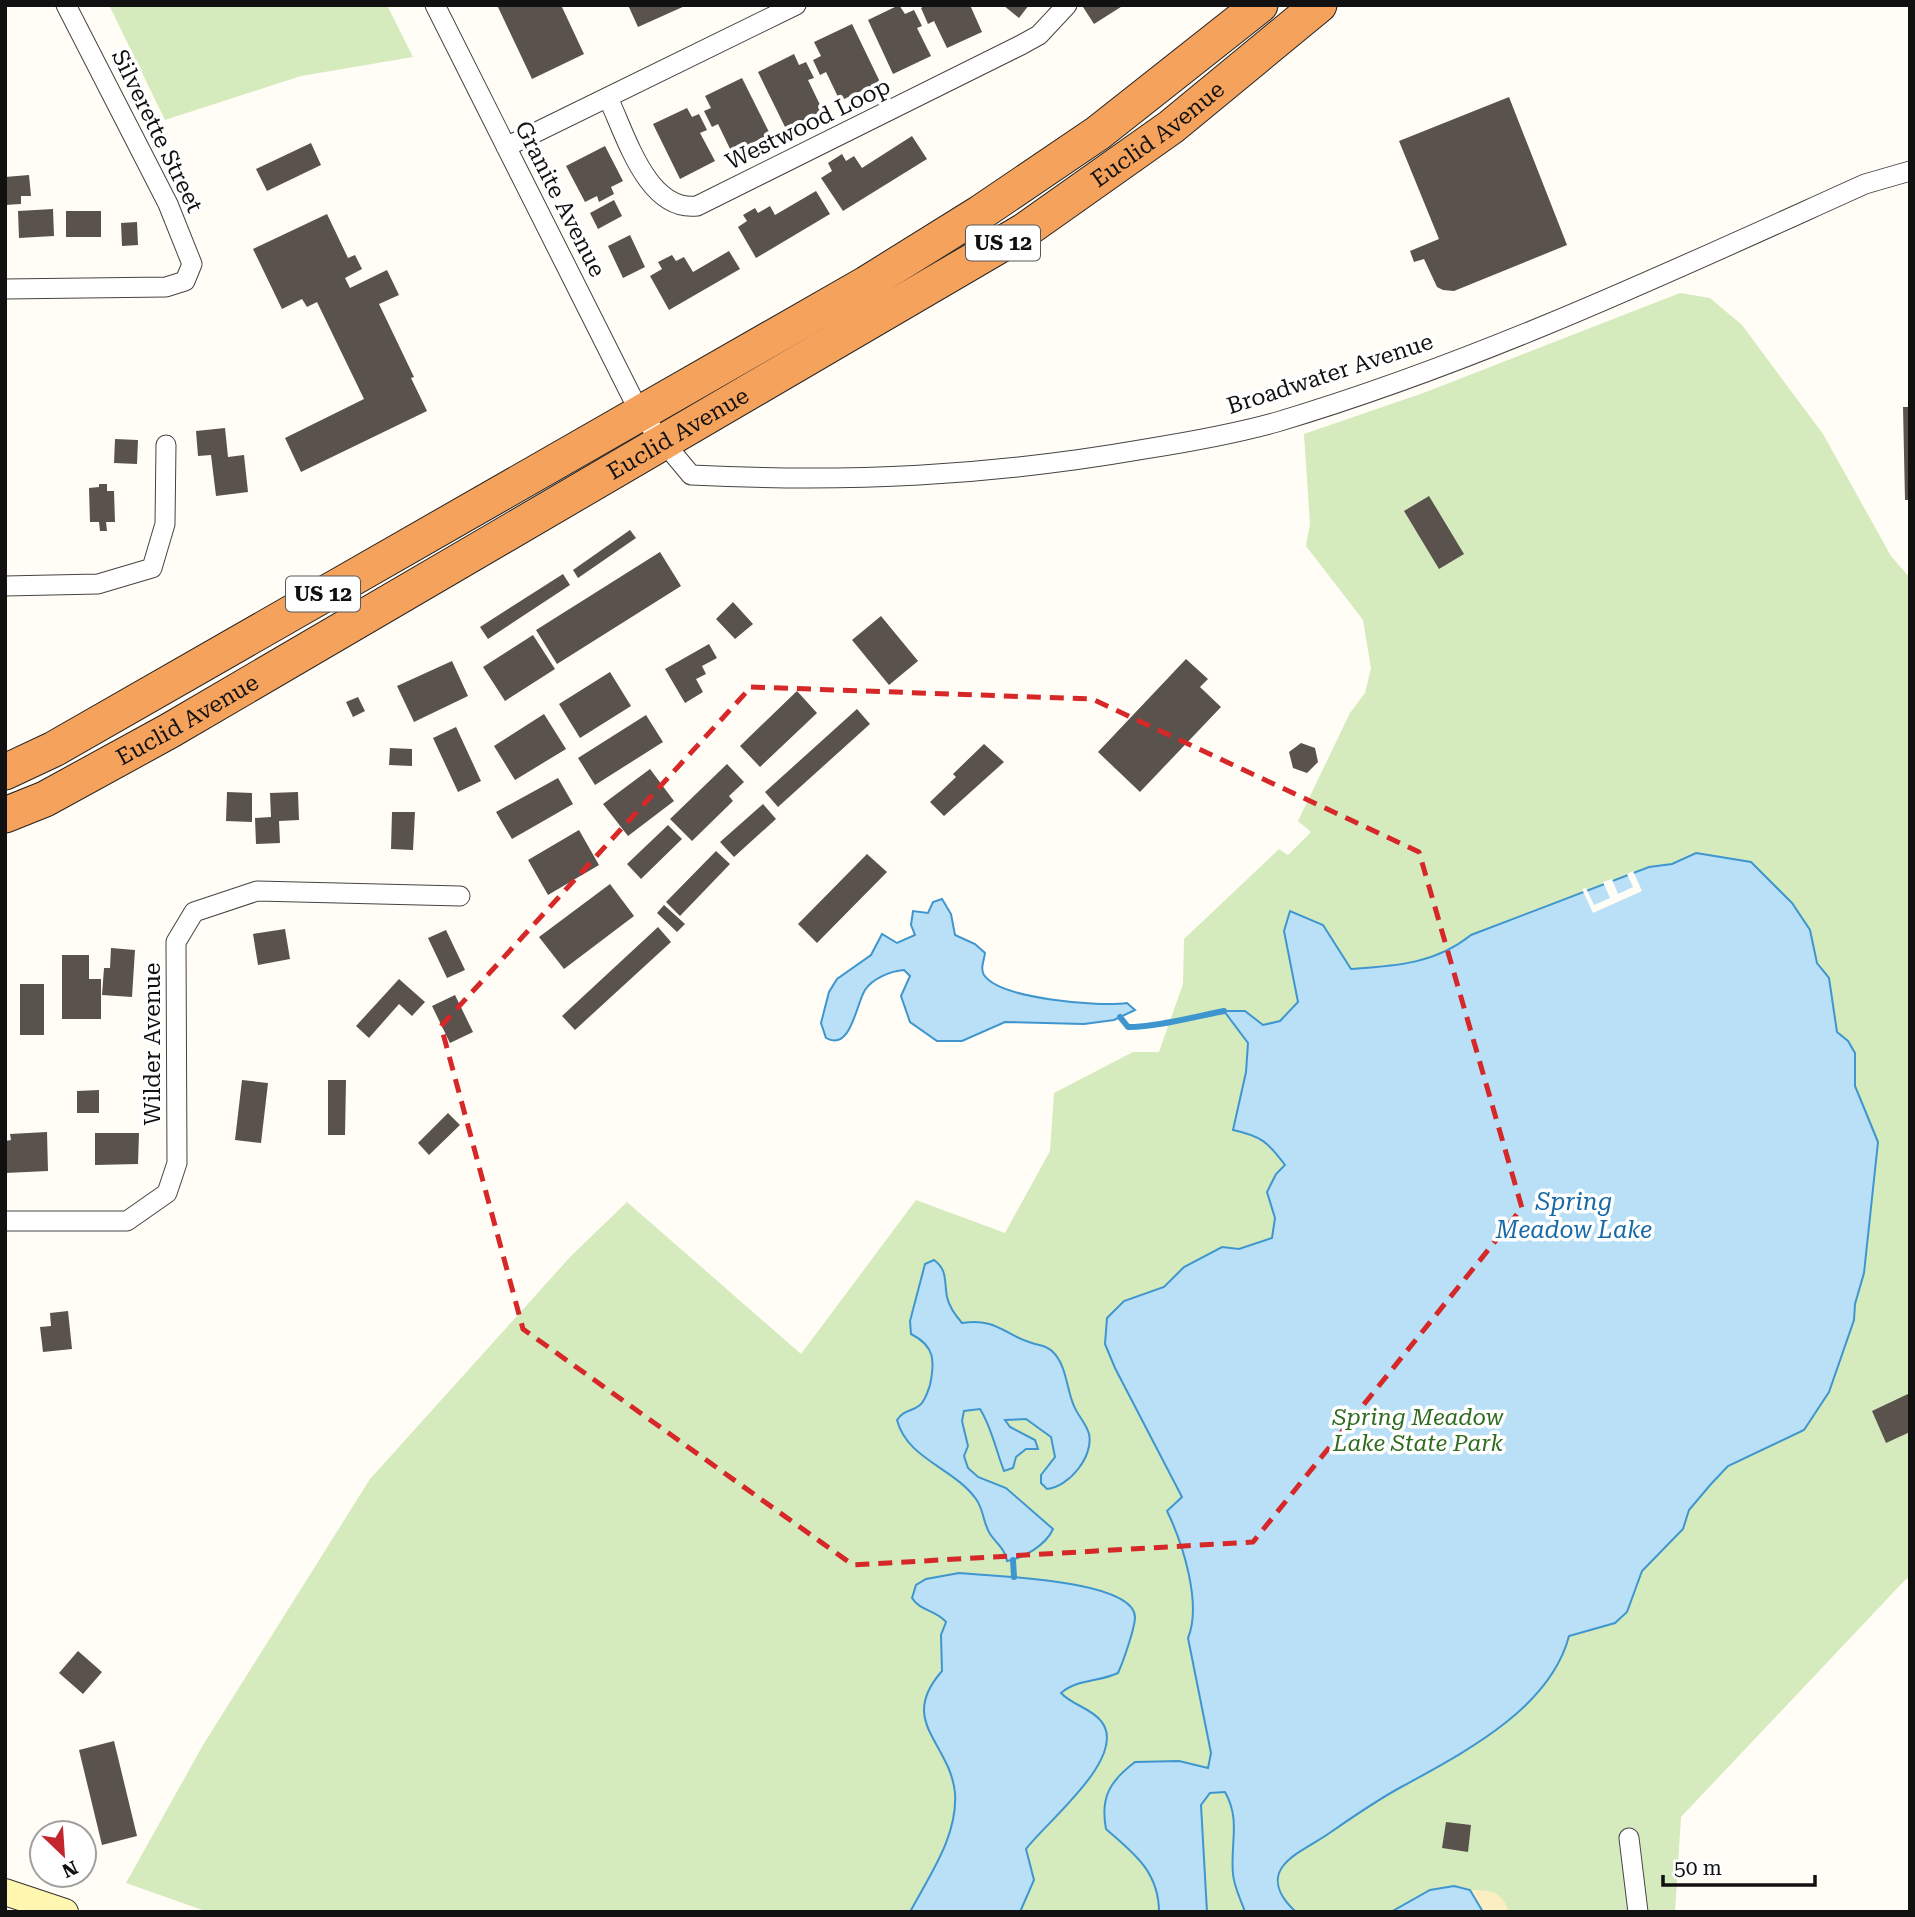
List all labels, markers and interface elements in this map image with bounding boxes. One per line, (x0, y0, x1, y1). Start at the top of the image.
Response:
street label: Silverette Street (106, 45, 208, 217)
street label: Westwood Loop (721, 72, 895, 176)
street label: Euclid Avenue (1086, 75, 1229, 193)
street label: Granite Avenue (509, 117, 611, 281)
road number: US 12 (966, 226, 1040, 260)
street label: Broadwater Avenue (1224, 328, 1436, 420)
street label: Euclid Avenue (602, 382, 753, 485)
road number: US 12 (286, 576, 360, 612)
street label: Euclid Avenue (111, 668, 263, 771)
street label: Wilder Avenue (139, 963, 166, 1125)
water label: Spring Meadow Lake (1495, 1188, 1652, 1244)
park label: Spring Meadow Lake State Park (1332, 1404, 1504, 1457)
north arrow (28, 1819, 98, 1889)
scale bar (1663, 1843, 1815, 1887)
text: N (58, 1855, 81, 1883)
text: 50 m (1674, 1856, 1722, 1880)

